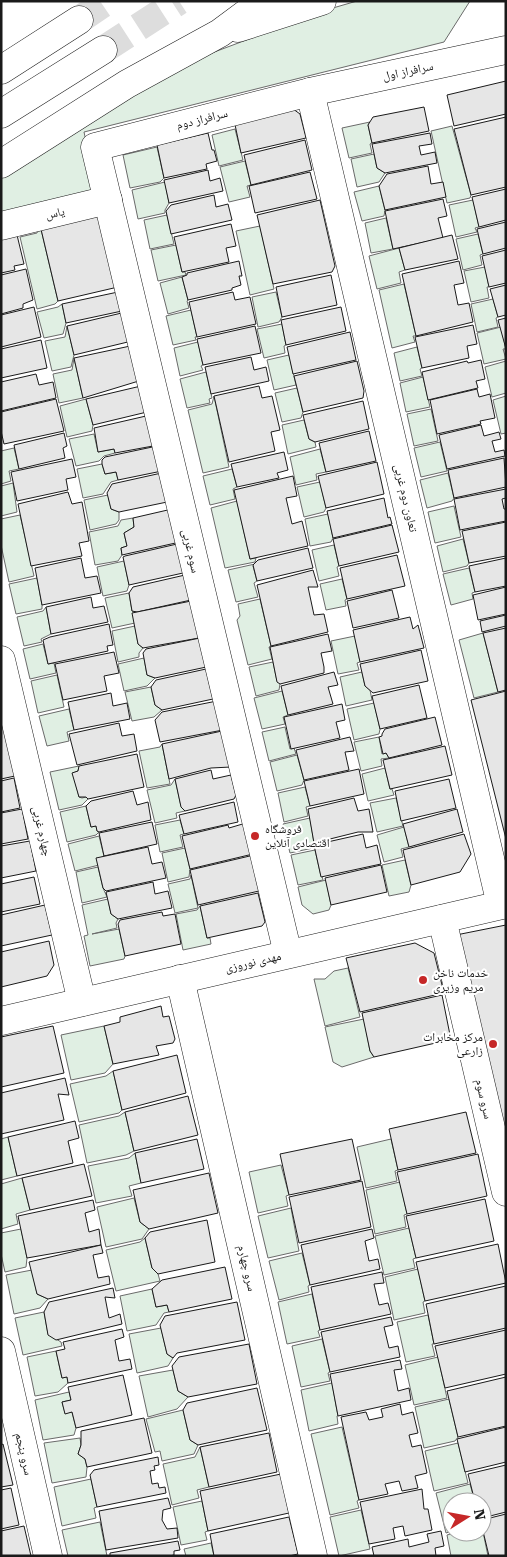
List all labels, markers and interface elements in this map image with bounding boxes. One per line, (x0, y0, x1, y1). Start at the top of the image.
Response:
street label: سرافراز اول (381, 59, 435, 83)
street label: سرافراز دوم (175, 106, 229, 133)
street label: یاس (44, 204, 66, 222)
street label: تعاون دوم غربی (390, 462, 421, 534)
street label: سوم غربی (178, 528, 203, 575)
street label: چهارم غربی (28, 804, 55, 858)
place label: فروشگاه اقتصادی آنلاین (265, 822, 330, 850)
marker: فروشگاه اقتصادی آنلاین (249, 830, 261, 842)
street label: مهدی نوروزی (223, 949, 283, 975)
place label: خدمات ناخن مریم وزیری (433, 966, 488, 995)
marker: خدمات ناخن مریم وزیری (417, 974, 429, 986)
place label: مرکز مخابرات زارعی (423, 1030, 483, 1058)
marker: مرکز مخابرات زارعی (487, 1038, 499, 1050)
street label: سرو سوم (472, 1078, 495, 1121)
street label: سرو چهارم (234, 1243, 259, 1293)
street label: سرو پنجم (11, 1431, 36, 1477)
north arrow (442, 1492, 492, 1542)
text: N (471, 1508, 489, 1522)

